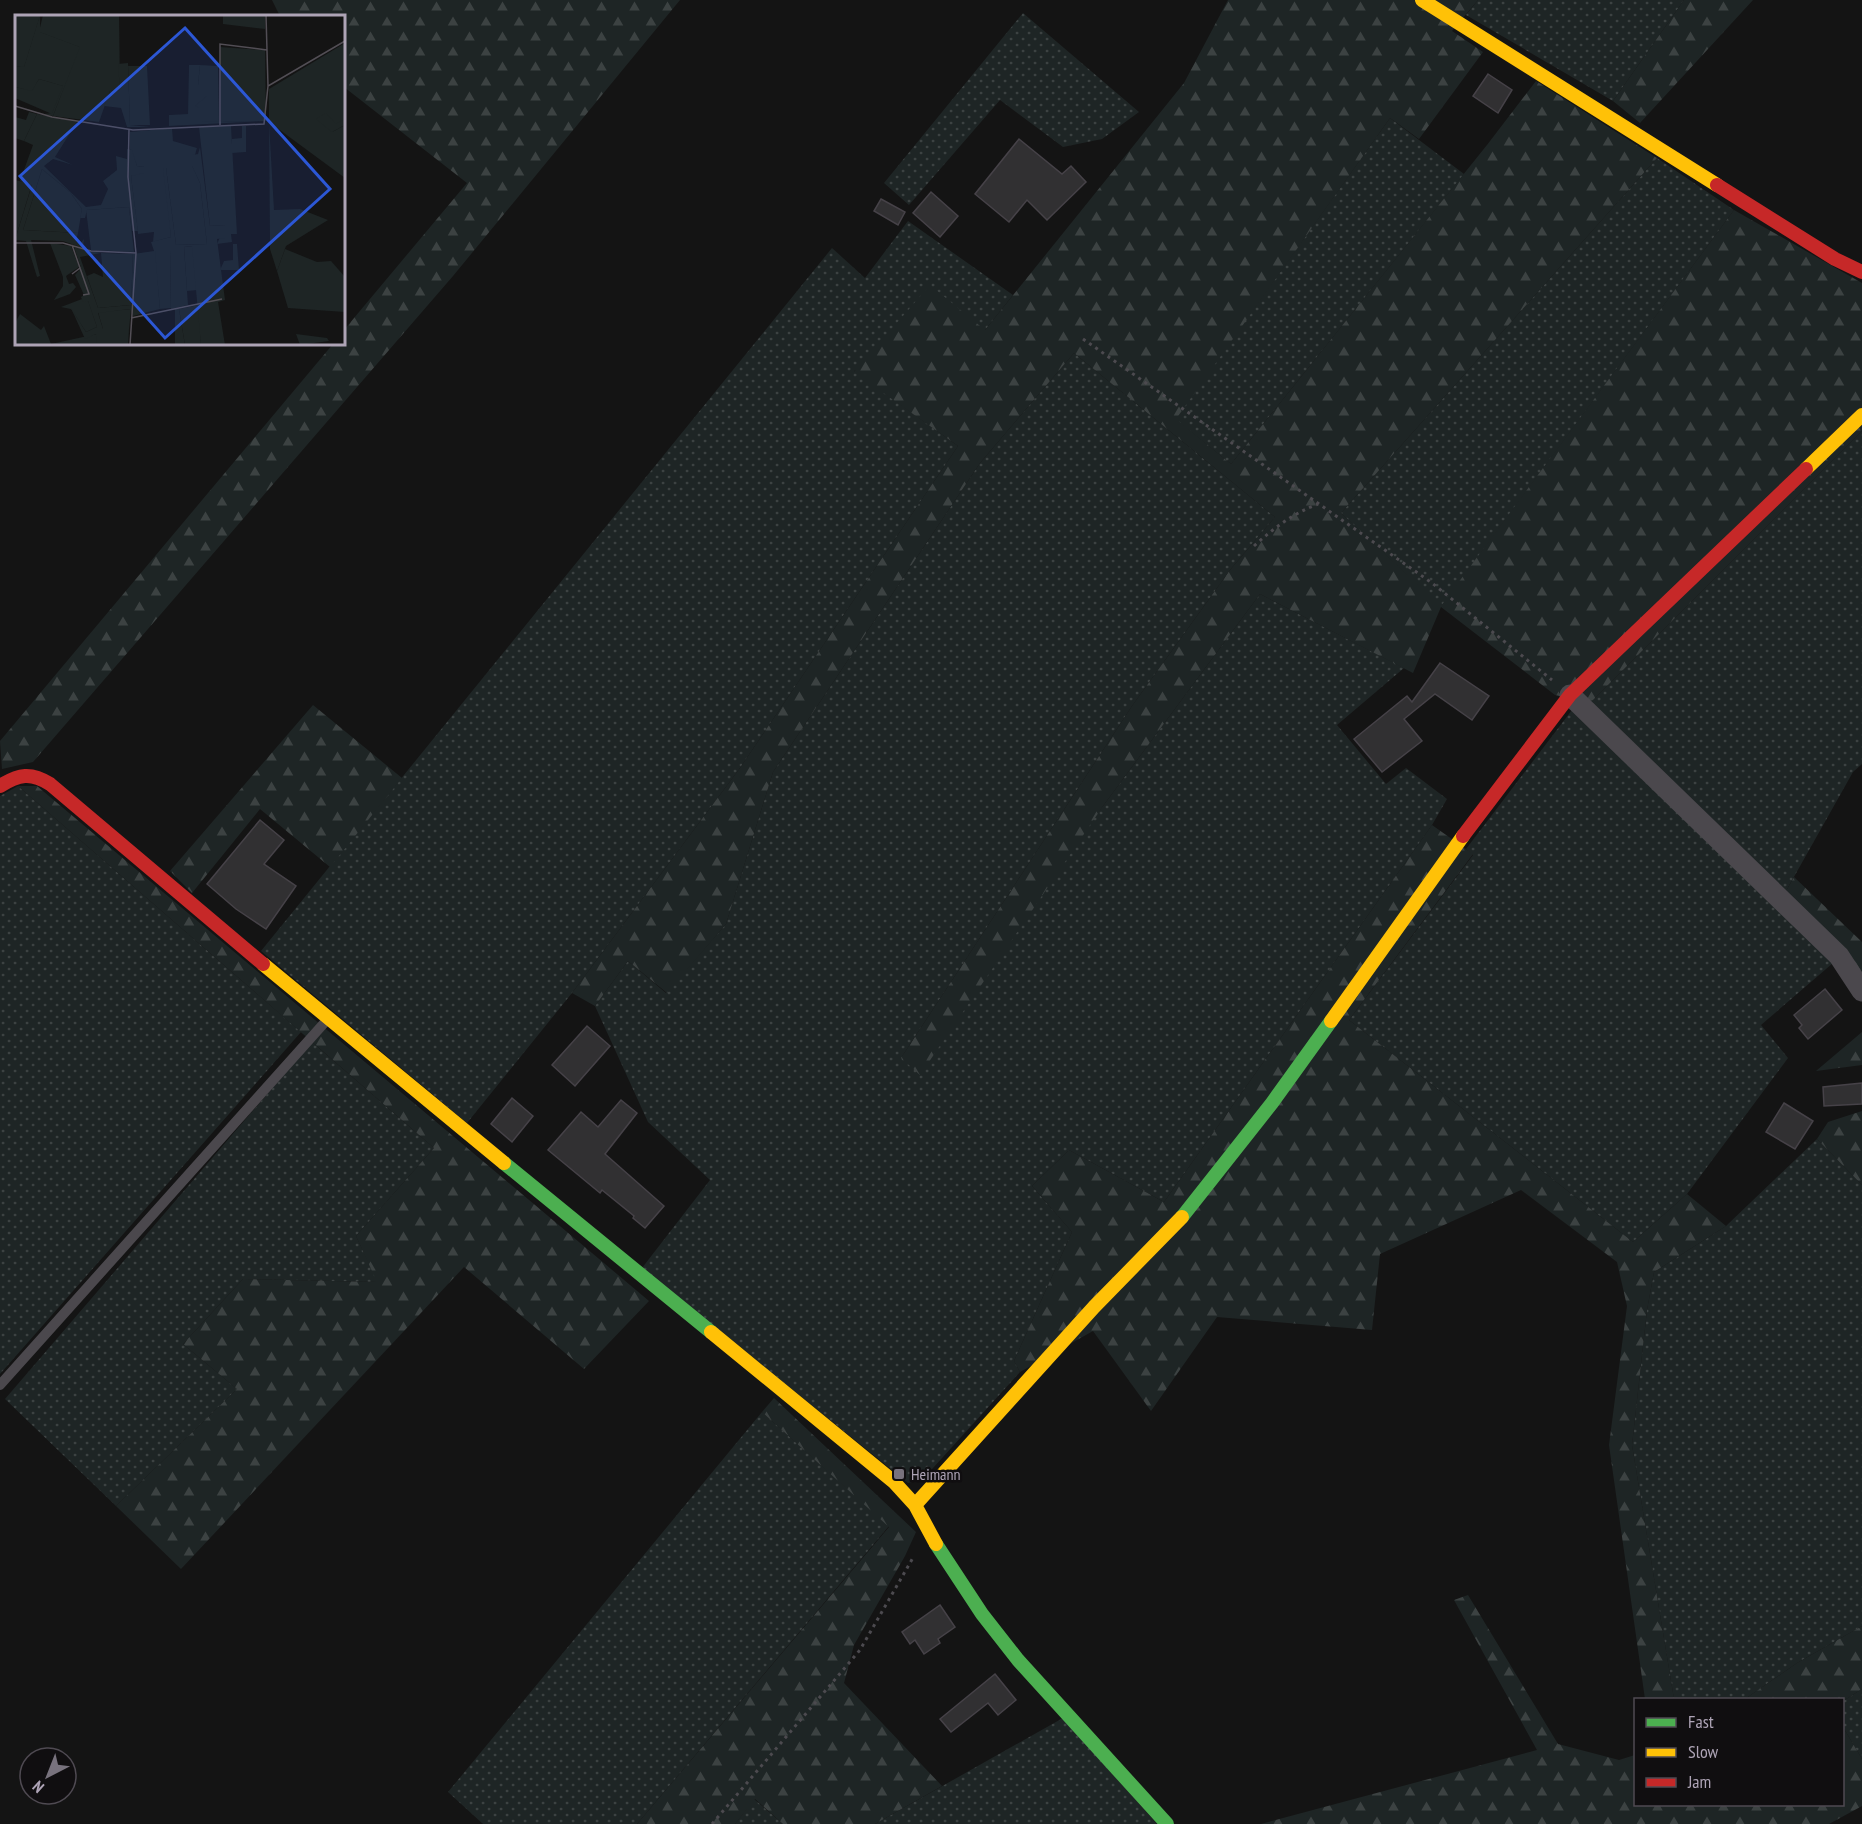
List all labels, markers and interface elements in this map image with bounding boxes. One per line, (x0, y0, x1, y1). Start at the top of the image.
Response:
inset map (15, 15, 345, 345)
place label: Heimann (911, 1464, 961, 1484)
marker: Heimann (892, 1467, 906, 1481)
legend (1634, 1698, 1844, 1806)
text: Fast (1688, 1710, 1714, 1733)
text: Slow (1688, 1740, 1719, 1763)
north arrow (18, 1746, 78, 1806)
text: Jam (1687, 1770, 1711, 1793)
text: N (28, 1777, 48, 1797)

